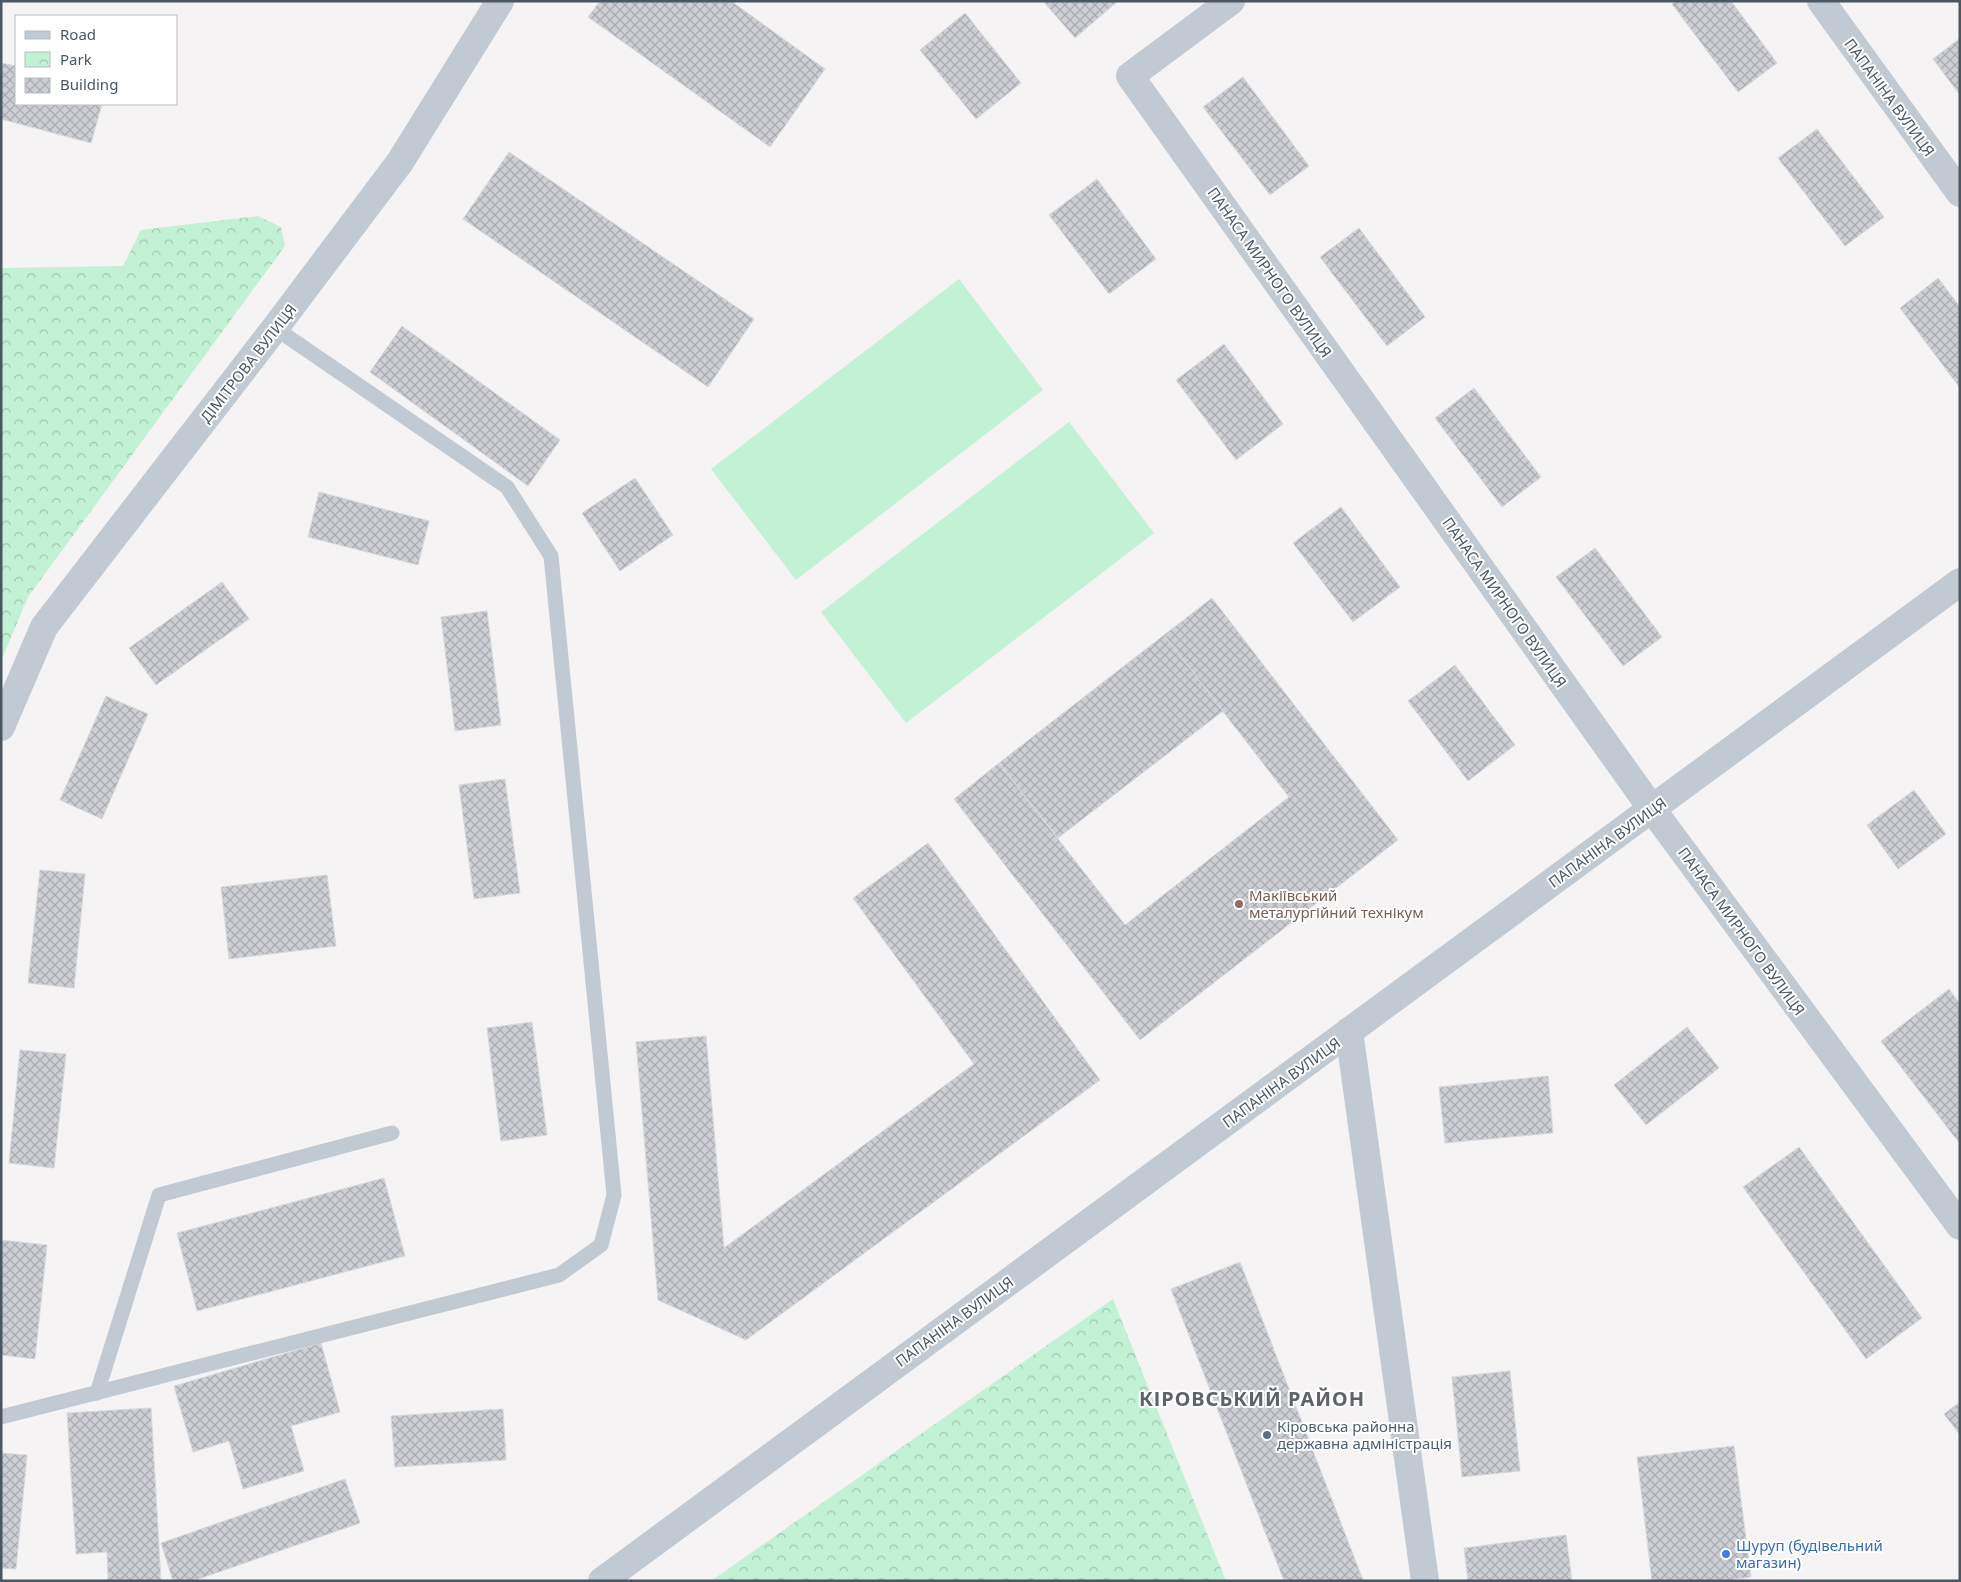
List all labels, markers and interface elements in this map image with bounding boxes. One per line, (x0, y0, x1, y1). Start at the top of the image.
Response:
legend (15, 15, 178, 105)
text: Road (60, 24, 96, 44)
street label: ПАПАНІНА ВУЛИЦЯ (1840, 34, 1940, 160)
text: Park (60, 49, 92, 69)
text: Building (60, 74, 118, 94)
street label: ПАНАСА МИРНОГО ВУЛИЦЯ (1203, 183, 1337, 361)
street label: ДІМІТРОВА ВУЛИЦЯ (195, 300, 301, 426)
street label: ПАНАСА МИРНОГО ВУЛИЦЯ (1438, 513, 1572, 691)
street label: ПАПАНІНА ВУЛИЦЯ (1544, 792, 1670, 892)
street label: ПАНАСА МИРНОГО ВУЛИЦЯ (1674, 843, 1810, 1019)
place label: Макіївський металургійний технікум (1249, 885, 1424, 922)
marker: Макіївський металургійний технікум (1233, 898, 1245, 910)
street label: ПАПАНІНА ВУЛИЦЯ (1218, 1032, 1344, 1132)
street label: ПАПАНІНА ВУЛИЦЯ (891, 1271, 1017, 1371)
district label: КІРОВСЬКИЙ РАЙОН (1139, 1385, 1365, 1412)
place label: Кіровська районна державна адміністрація (1277, 1416, 1452, 1453)
marker: Кіровська районна державна адміністрація (1261, 1429, 1273, 1441)
place label: Шуруп (будівельний магазин) (1736, 1535, 1883, 1572)
marker: Шуруп (будівельний магазин) (1720, 1548, 1732, 1560)

